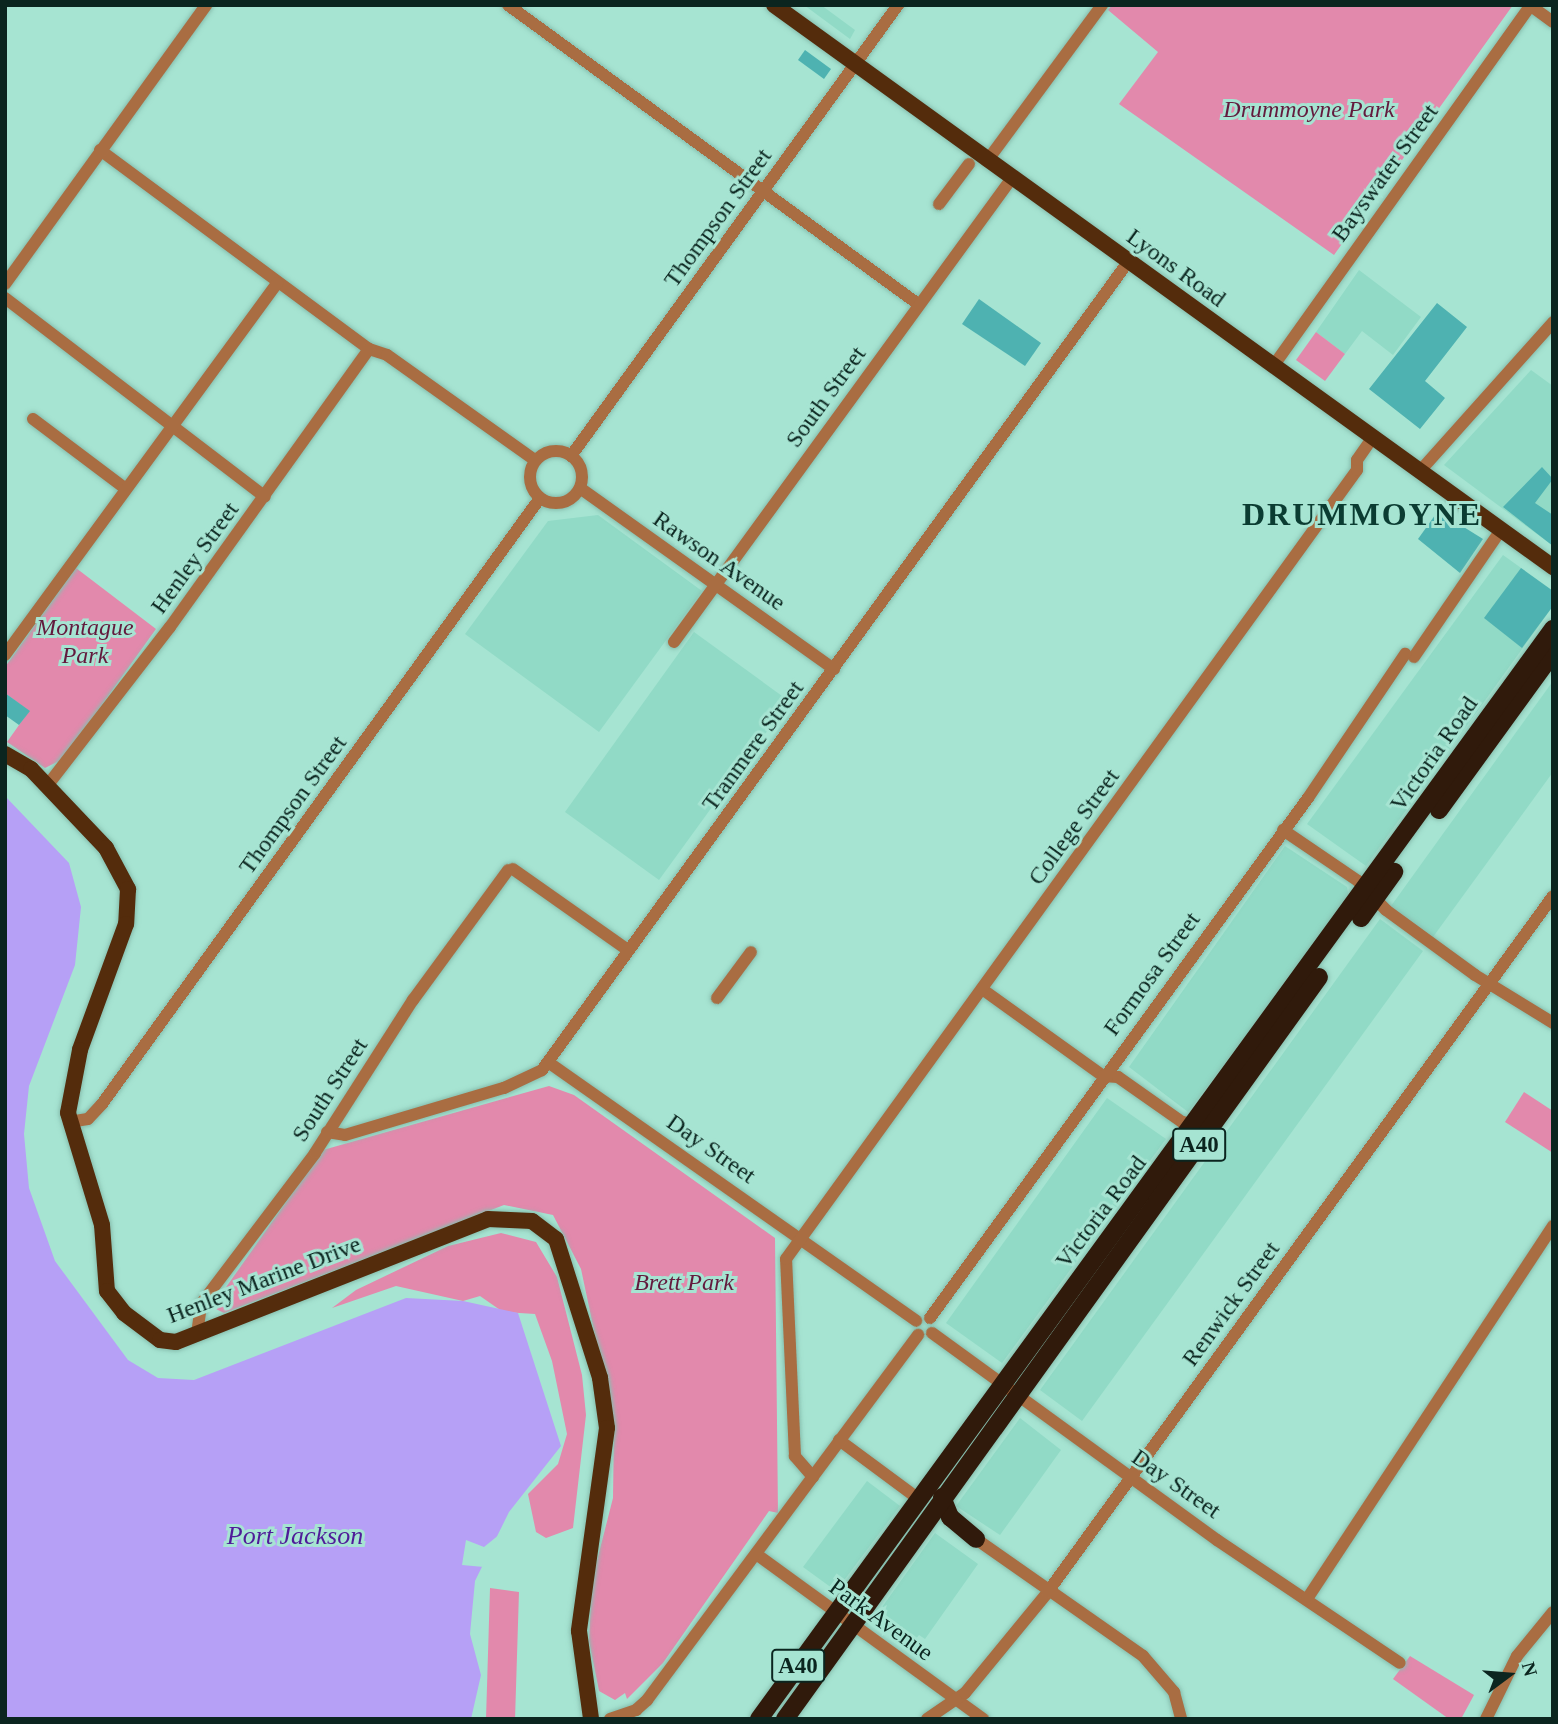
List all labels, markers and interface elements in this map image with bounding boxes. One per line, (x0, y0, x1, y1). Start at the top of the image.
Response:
park label: Drummoyne Park (1223, 96, 1395, 124)
street label: Bayswater Street (1325, 98, 1445, 248)
street label: Thompson Street (658, 143, 778, 293)
street label: Lyons Road (1121, 222, 1231, 314)
street label: South Street (780, 341, 872, 453)
district label: DRUMMOYNE (1243, 495, 1481, 533)
street label: Henley Street (145, 496, 245, 620)
street label: Rawson Avenue (647, 504, 791, 618)
park label: Montague Park (36, 614, 134, 670)
street label: Tranmere Street (696, 675, 810, 817)
street label: Victoria Road (1384, 691, 1484, 817)
street label: Thompson Street (233, 730, 353, 880)
street label: College Street (1022, 763, 1126, 891)
street label: Formosa Street (1097, 906, 1207, 1042)
street label: South Street (286, 1033, 374, 1147)
street label: Day Street (661, 1108, 761, 1190)
road number: A40 (1171, 1126, 1227, 1164)
street label: Victoria Road (1049, 1150, 1153, 1274)
street label: Henley Marine Drive (163, 1230, 365, 1330)
street label: Renwick Street (1176, 1236, 1286, 1372)
park label: Brett Park (634, 1269, 734, 1297)
street label: Day Street (1126, 1443, 1226, 1525)
water label: Port Jackson (227, 1520, 363, 1552)
street label: Park Avenue (823, 1572, 939, 1668)
north arrow (1474, 1640, 1544, 1710)
road number: A40 (770, 1646, 826, 1686)
text: N (1518, 1660, 1542, 1679)

